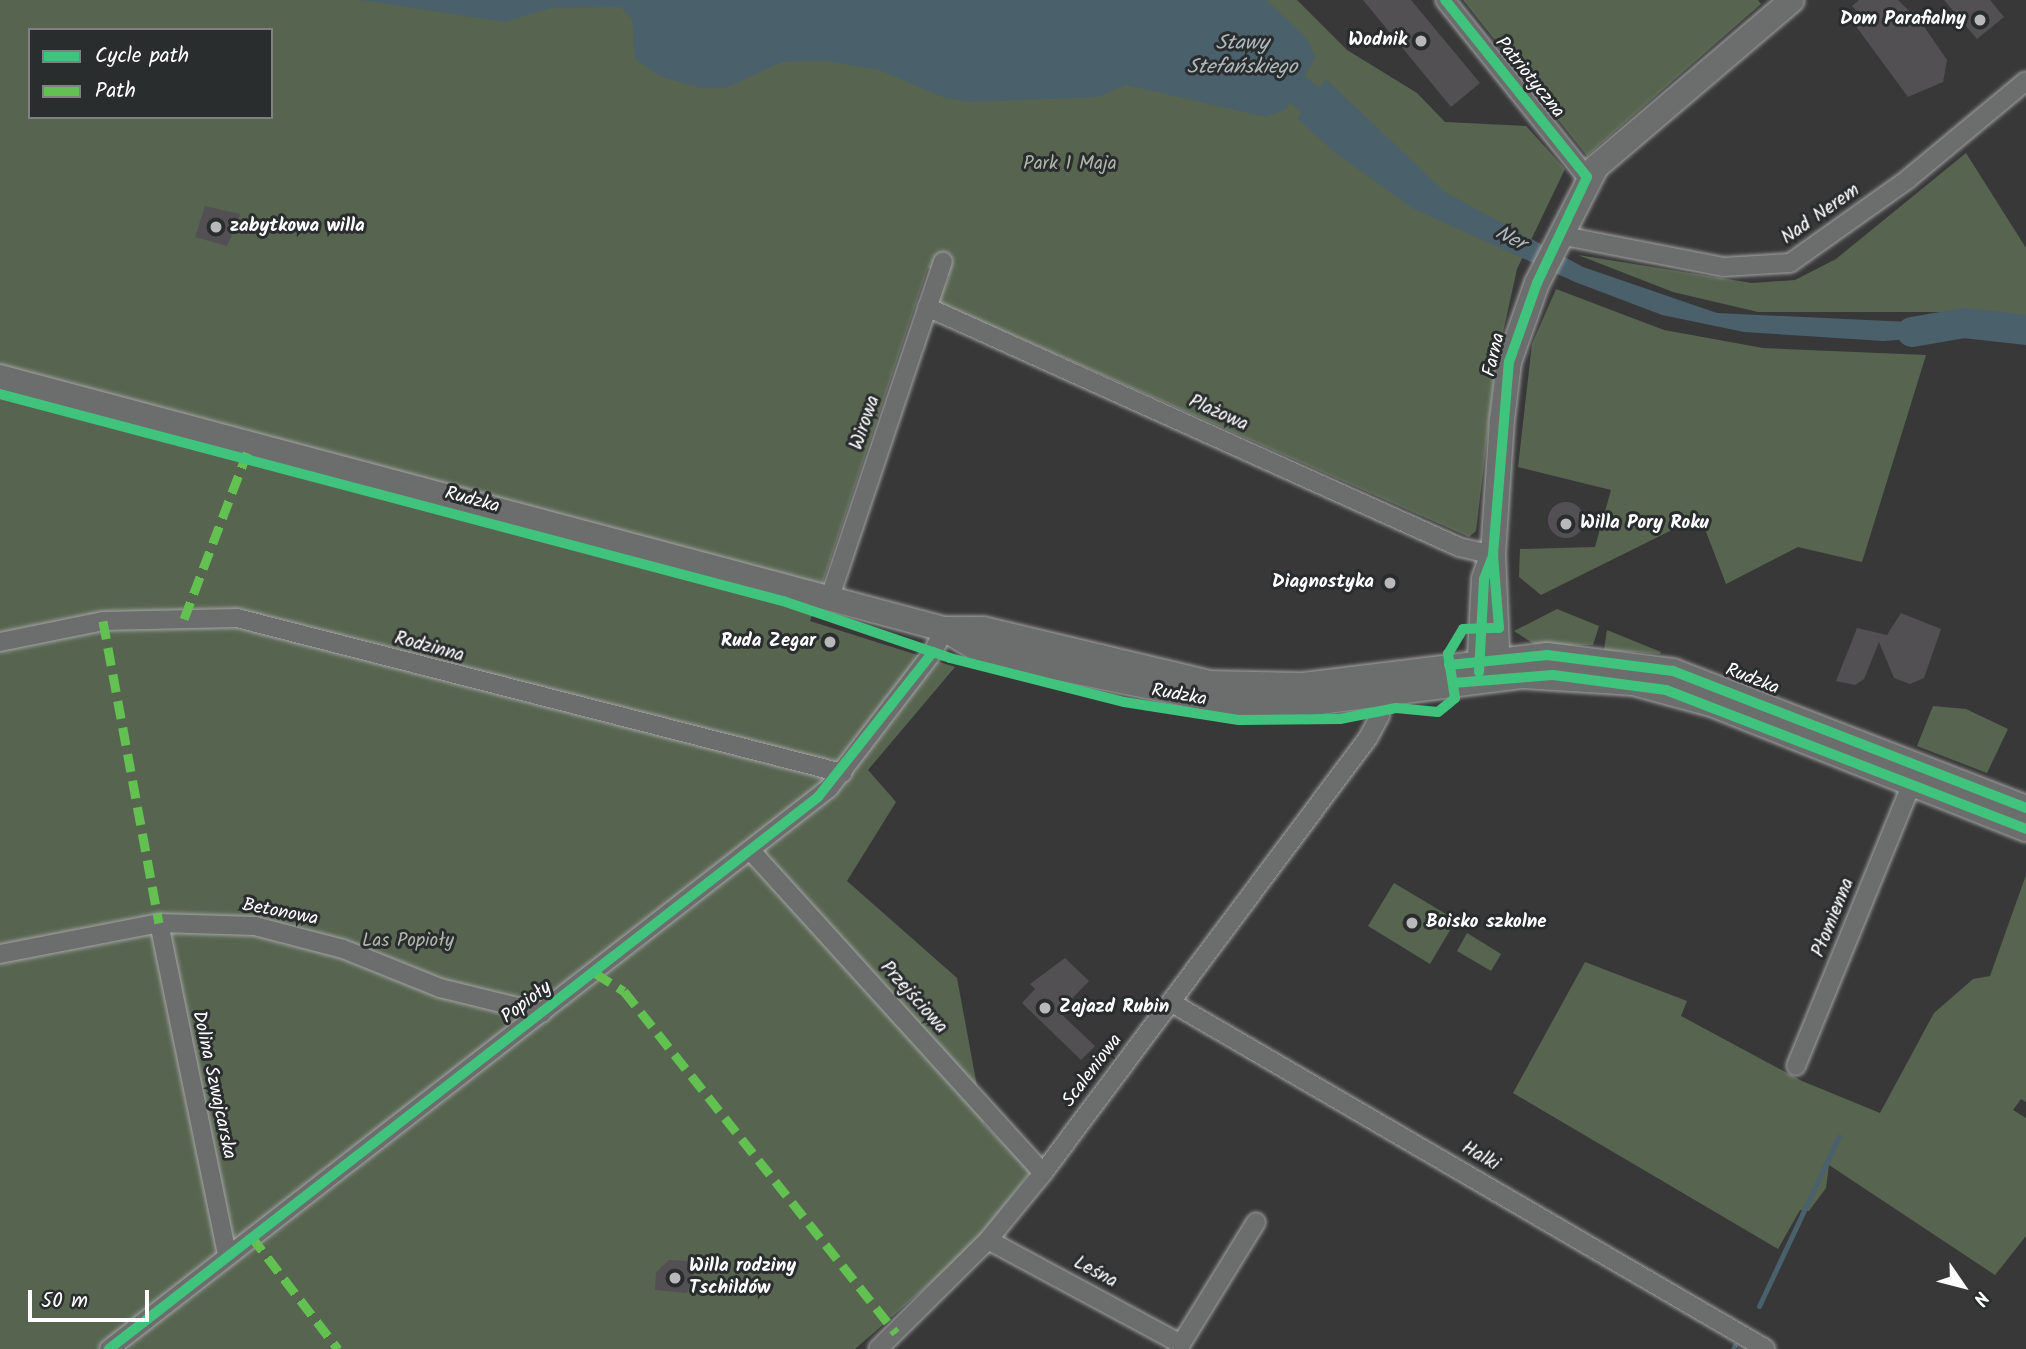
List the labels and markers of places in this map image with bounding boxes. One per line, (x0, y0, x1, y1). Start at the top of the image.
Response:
place label: Dom Parafialny (1840, 9, 1966, 31)
marker: Dom Parafialny (1972, 12, 1988, 28)
place label: Wodnik (1348, 30, 1407, 52)
marker: Wodnik (1413, 33, 1429, 49)
place label: zabytkowa willa (230, 216, 365, 238)
marker: zabytkowa willa (208, 219, 224, 235)
place label: Willa Pory Roku (1580, 513, 1709, 535)
marker: Willa Pory Roku (1558, 516, 1574, 532)
place label: Diagnostyka (1272, 572, 1374, 594)
marker: Diagnostyka (1380, 573, 1400, 593)
place label: Ruda Zegar (721, 631, 816, 653)
marker: Ruda Zegar (822, 634, 838, 650)
place label: Boisko szkolne (1426, 912, 1547, 934)
marker: Boisko szkolne (1404, 915, 1420, 931)
place label: Zajazd Rubin (1059, 997, 1169, 1019)
marker: Zajazd Rubin (1037, 1000, 1053, 1016)
place label: Willa rodziny Tschildów (689, 1256, 796, 1300)
marker: Willa rodziny Tschildów (667, 1270, 683, 1286)

